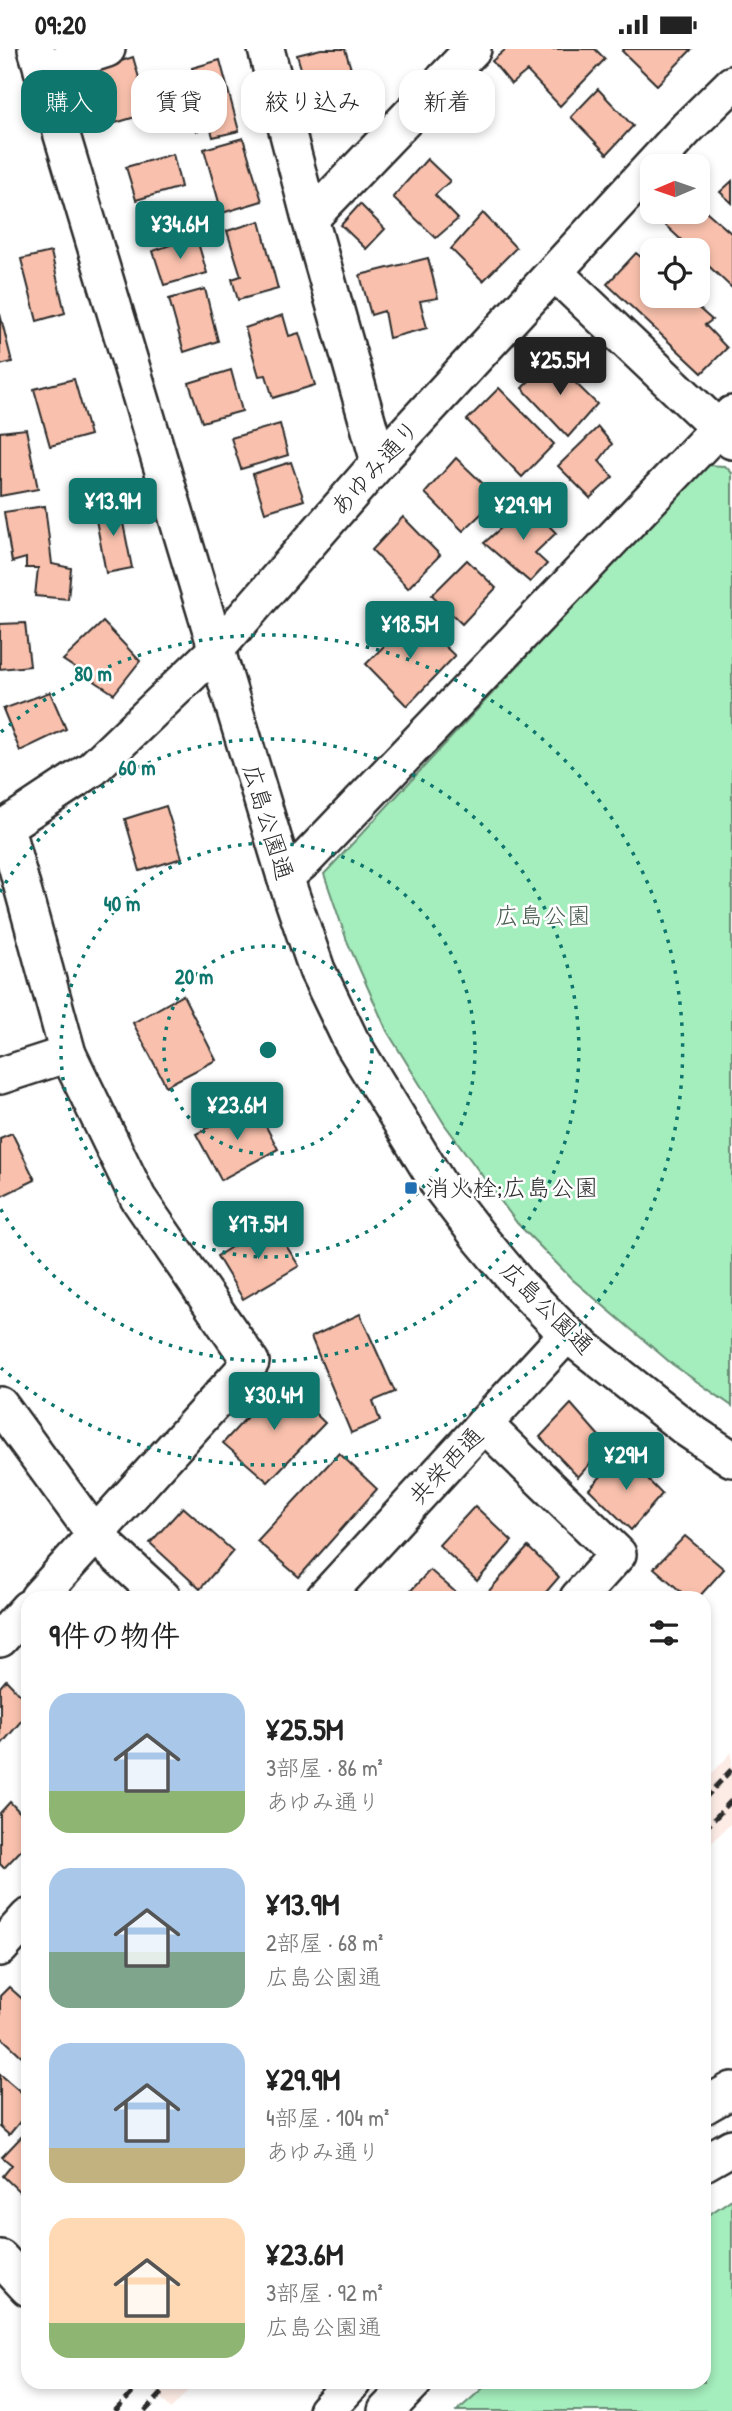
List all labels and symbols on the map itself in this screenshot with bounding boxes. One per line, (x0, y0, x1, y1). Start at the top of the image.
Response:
north arrow (640, 154, 710, 224)
pin: ¥34.6M (123, 201, 237, 261)
pin: ¥25.5M (503, 337, 617, 397)
street label: あゆみ通り (322, 412, 426, 522)
pin: ¥13.9M (56, 479, 170, 538)
pin: ¥29.9M (466, 483, 580, 542)
pin: ¥18.5M (353, 601, 467, 661)
text: 80 m (74, 659, 112, 688)
text: 60 m (119, 753, 155, 782)
street label: 広島公園通 (236, 760, 302, 884)
text: 40 m (104, 889, 140, 918)
park label: 広島公園 (495, 899, 591, 931)
text: 20 m (175, 962, 213, 991)
centre of rings (256, 1038, 280, 1062)
pin: ¥23.6M (180, 1083, 294, 1142)
place label: 消火栓;広島公園 (425, 1171, 599, 1203)
marker: 消火栓;広島公園 (403, 1180, 419, 1196)
pin: ¥17.5M (201, 1201, 315, 1261)
street label: 広島公園通 (494, 1254, 601, 1361)
pin: ¥30.4M (217, 1373, 331, 1432)
street label: 共栄西通 (401, 1419, 490, 1511)
pin: ¥29M (585, 1433, 667, 1492)

